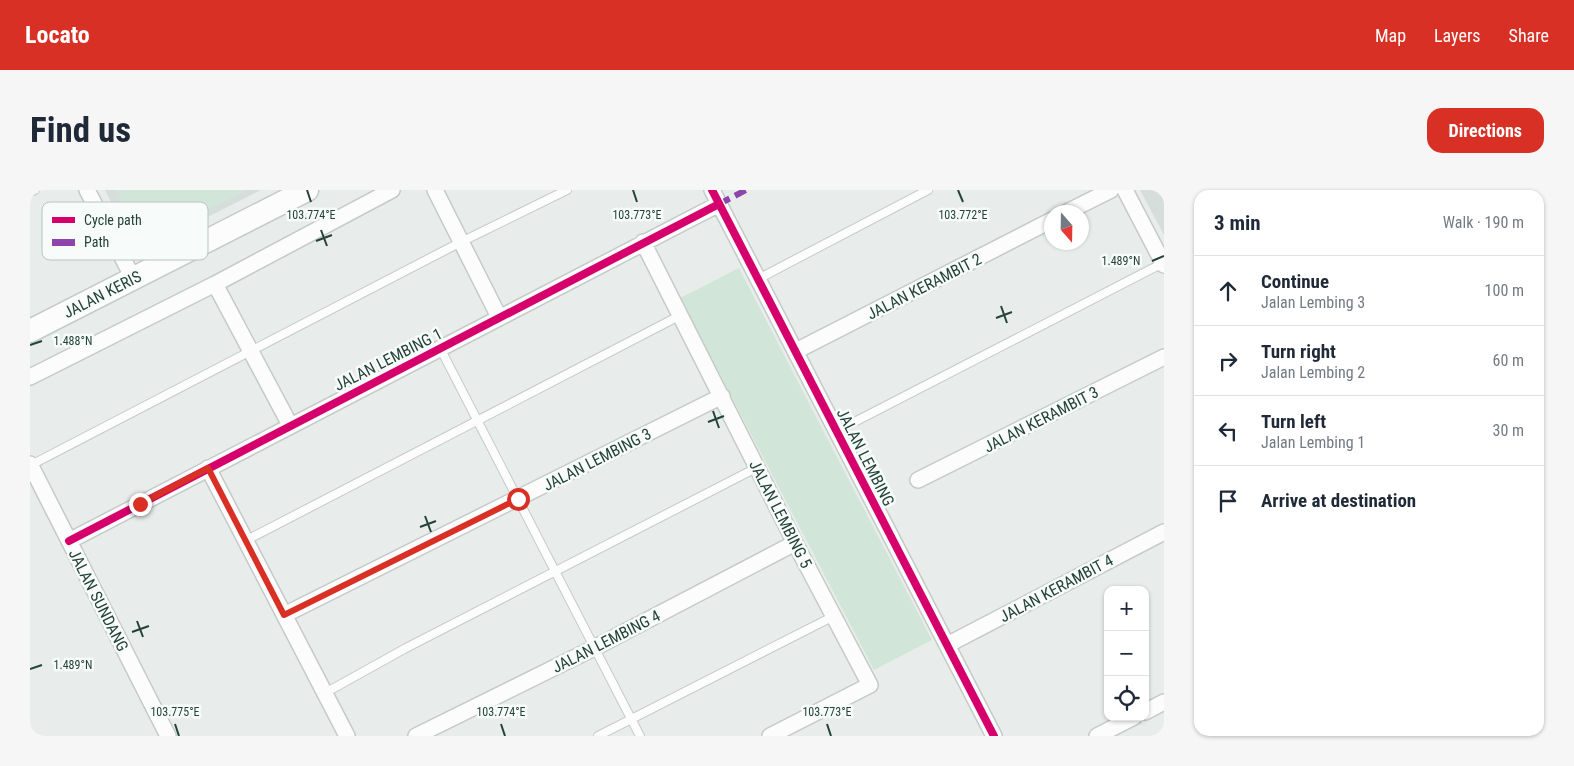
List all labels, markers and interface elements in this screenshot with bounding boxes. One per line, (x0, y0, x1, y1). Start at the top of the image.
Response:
text: Locato (25, 21, 90, 49)
text: Map (1375, 25, 1406, 46)
text: Layers (1434, 25, 1481, 46)
text: Share (1509, 25, 1549, 46)
button: Directions (1427, 108, 1544, 153)
text: Find us (30, 110, 131, 151)
legend (42, 202, 208, 260)
north arrow (1044, 205, 1089, 250)
text: 103.774°E (286, 208, 336, 222)
text: 103.773°E (612, 208, 662, 222)
text: 103.772°E (938, 208, 988, 222)
text: 3 min (1214, 211, 1261, 235)
text: Cycle path (84, 212, 142, 228)
text: Walk · 190 m (1443, 213, 1524, 232)
text: Path (84, 234, 109, 250)
street label: JALAN KERAMBIT 2 (864, 249, 985, 323)
text: 1.489°N (1102, 254, 1140, 268)
street label: JALAN KERIS (60, 267, 144, 322)
text: Continue (1261, 270, 1329, 293)
icon: ahead (1214, 277, 1242, 305)
text: 100 m (1485, 281, 1524, 300)
text: Jalan Lembing 3 (1261, 293, 1365, 312)
street label: JALAN LEMBING 1 (331, 324, 445, 395)
text: 1.488°N (54, 334, 92, 348)
text: Turn right (1261, 340, 1336, 363)
icon: right (1214, 347, 1242, 375)
text: 60 m (1492, 351, 1524, 370)
text: Jalan Lembing 2 (1261, 363, 1365, 382)
street label: JALAN KERAMBIT 3 (981, 382, 1102, 456)
street label: JALAN LEMBING (833, 405, 898, 509)
text: Turn left (1261, 410, 1326, 433)
icon: left (1214, 417, 1242, 445)
text: 30 m (1492, 421, 1524, 440)
street label: JALAN LEMBING 3 (540, 424, 654, 495)
text: Jalan Lembing 1 (1261, 433, 1365, 452)
street label: JALAN LEMBING 5 (745, 457, 816, 571)
icon: arrive (1214, 487, 1242, 515)
route start (507, 488, 530, 511)
text: Arrive at destination (1261, 489, 1416, 512)
route end (129, 493, 152, 516)
street label: JALAN SUNDANG (65, 546, 132, 654)
street label: JALAN KERAMBIT 4 (996, 550, 1116, 626)
map controls (1104, 586, 1149, 721)
button: + (1104, 586, 1149, 631)
street label: JALAN LEMBING 4 (549, 606, 663, 677)
button: − (1104, 631, 1149, 676)
text: 1.489°N (54, 658, 92, 672)
button: locate (1104, 676, 1149, 721)
text: 103.775°E (150, 705, 200, 719)
text: 103.774°E (476, 705, 526, 719)
text: 103.773°E (802, 705, 852, 719)

